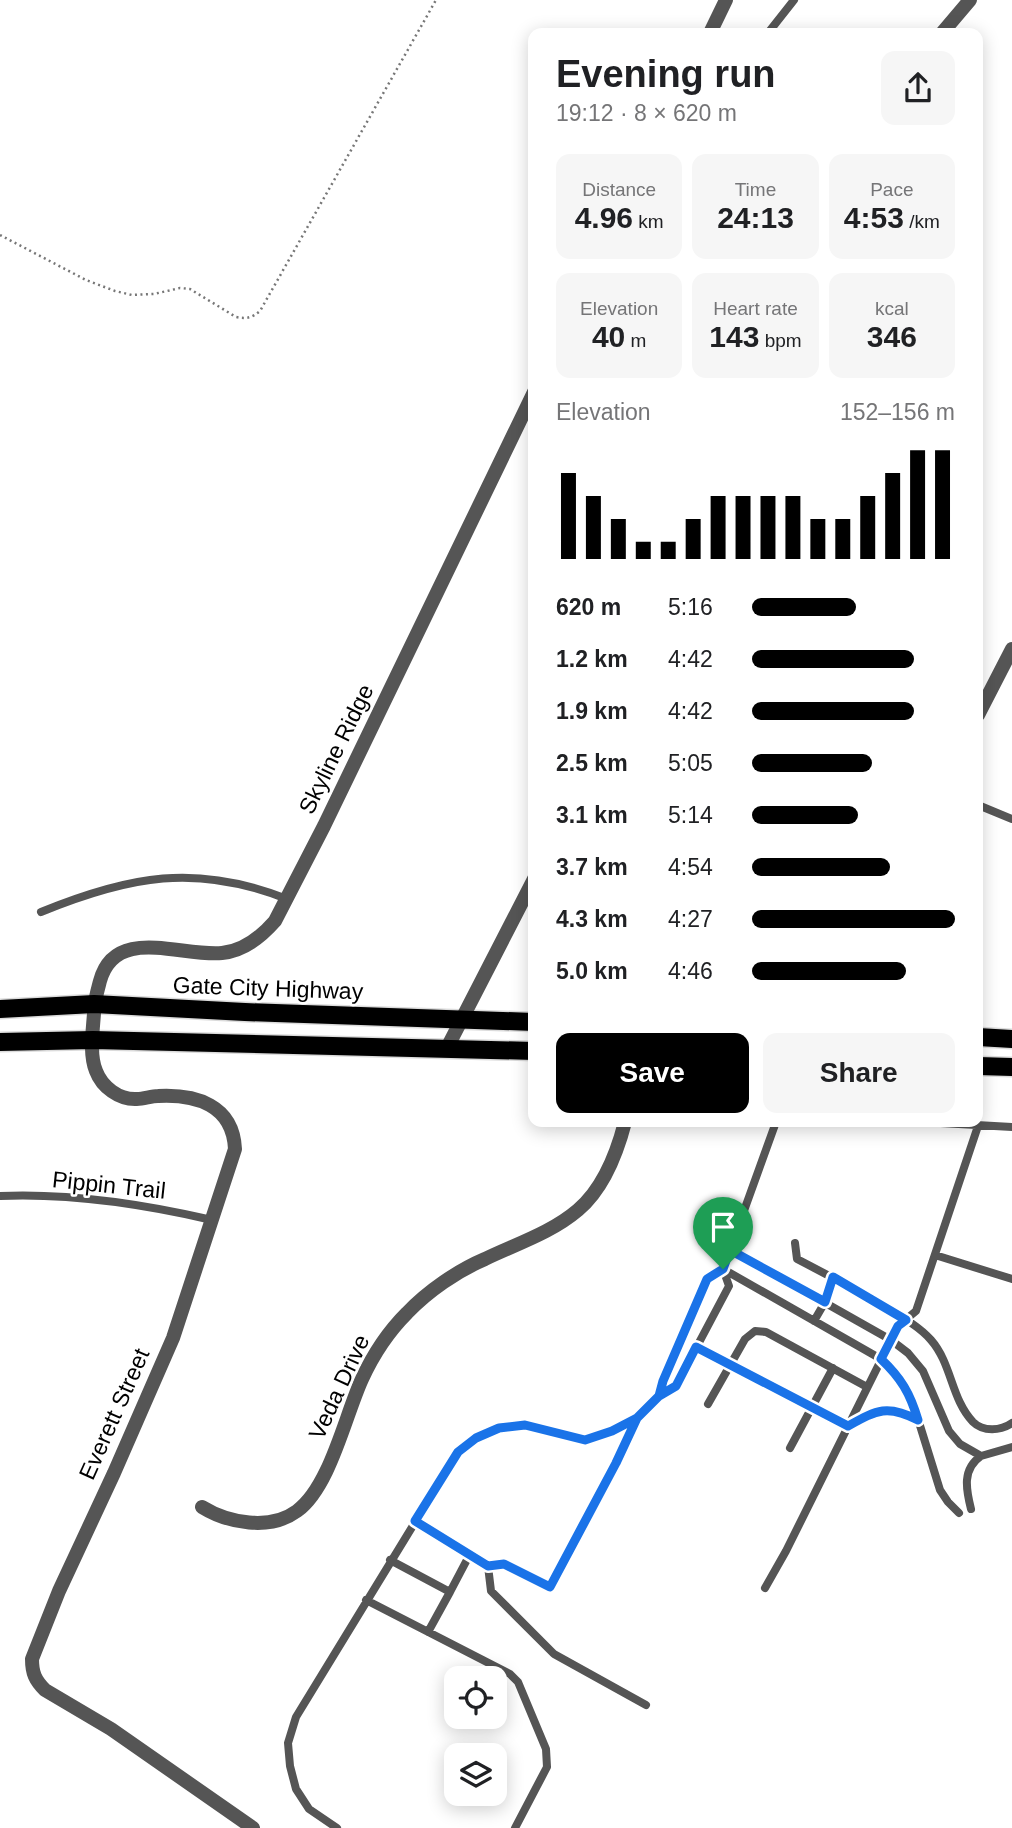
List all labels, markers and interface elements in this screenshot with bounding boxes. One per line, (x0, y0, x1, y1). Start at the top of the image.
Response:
button: share (881, 51, 955, 125)
text: Evening run (556, 53, 776, 95)
text: 19:12 · 8 × 620 m (556, 100, 737, 126)
text: Distance (582, 179, 656, 200)
text: Time (735, 179, 776, 200)
text: Pace (870, 179, 913, 200)
text: 4.96 (575, 201, 633, 234)
text: 24:13 (717, 201, 794, 234)
text: 4:53 (844, 201, 904, 234)
text: km (633, 211, 664, 232)
text: /km (904, 211, 940, 232)
text: Elevation (580, 298, 658, 319)
text: Heart rate (713, 298, 798, 319)
text: kcal (875, 298, 909, 319)
text: 40 (592, 320, 625, 353)
text: 143 (709, 320, 759, 353)
text: 346 (867, 320, 917, 353)
text: m (625, 330, 646, 351)
text: bpm (759, 330, 802, 351)
text: Elevation (556, 399, 651, 425)
text: 152–156 m (840, 399, 955, 425)
text: 620 m (556, 594, 621, 620)
text: 5:16 (668, 594, 713, 620)
text: 1.2 km (556, 646, 628, 672)
text: 4:42 (668, 646, 713, 672)
street label: Skyline Ridge (293, 680, 379, 818)
text: 1.9 km (556, 698, 628, 724)
text: 4:42 (668, 698, 713, 724)
text: 2.5 km (556, 750, 628, 776)
text: 5:05 (668, 750, 713, 776)
text: 3.1 km (556, 802, 628, 828)
text: 5:14 (668, 802, 713, 828)
text: 3.7 km (556, 854, 628, 880)
text: 4:54 (668, 854, 713, 880)
text: 4.3 km (556, 906, 628, 932)
text: 4:27 (668, 906, 713, 932)
text: 5.0 km (556, 958, 628, 984)
text: 4:46 (668, 958, 713, 984)
street label: Gate City Highway (172, 972, 364, 1004)
button: Save (556, 1033, 749, 1113)
button: Share (763, 1033, 955, 1113)
street label: Pippin Trail (51, 1166, 167, 1204)
pin (693, 1197, 753, 1269)
icon: arrive (704, 1208, 742, 1246)
street label: Veda Drive (303, 1331, 375, 1443)
street label: Everett Street (74, 1344, 155, 1484)
map controls (444, 1666, 507, 1806)
button: locate (444, 1666, 507, 1729)
button: layers (444, 1743, 507, 1806)

